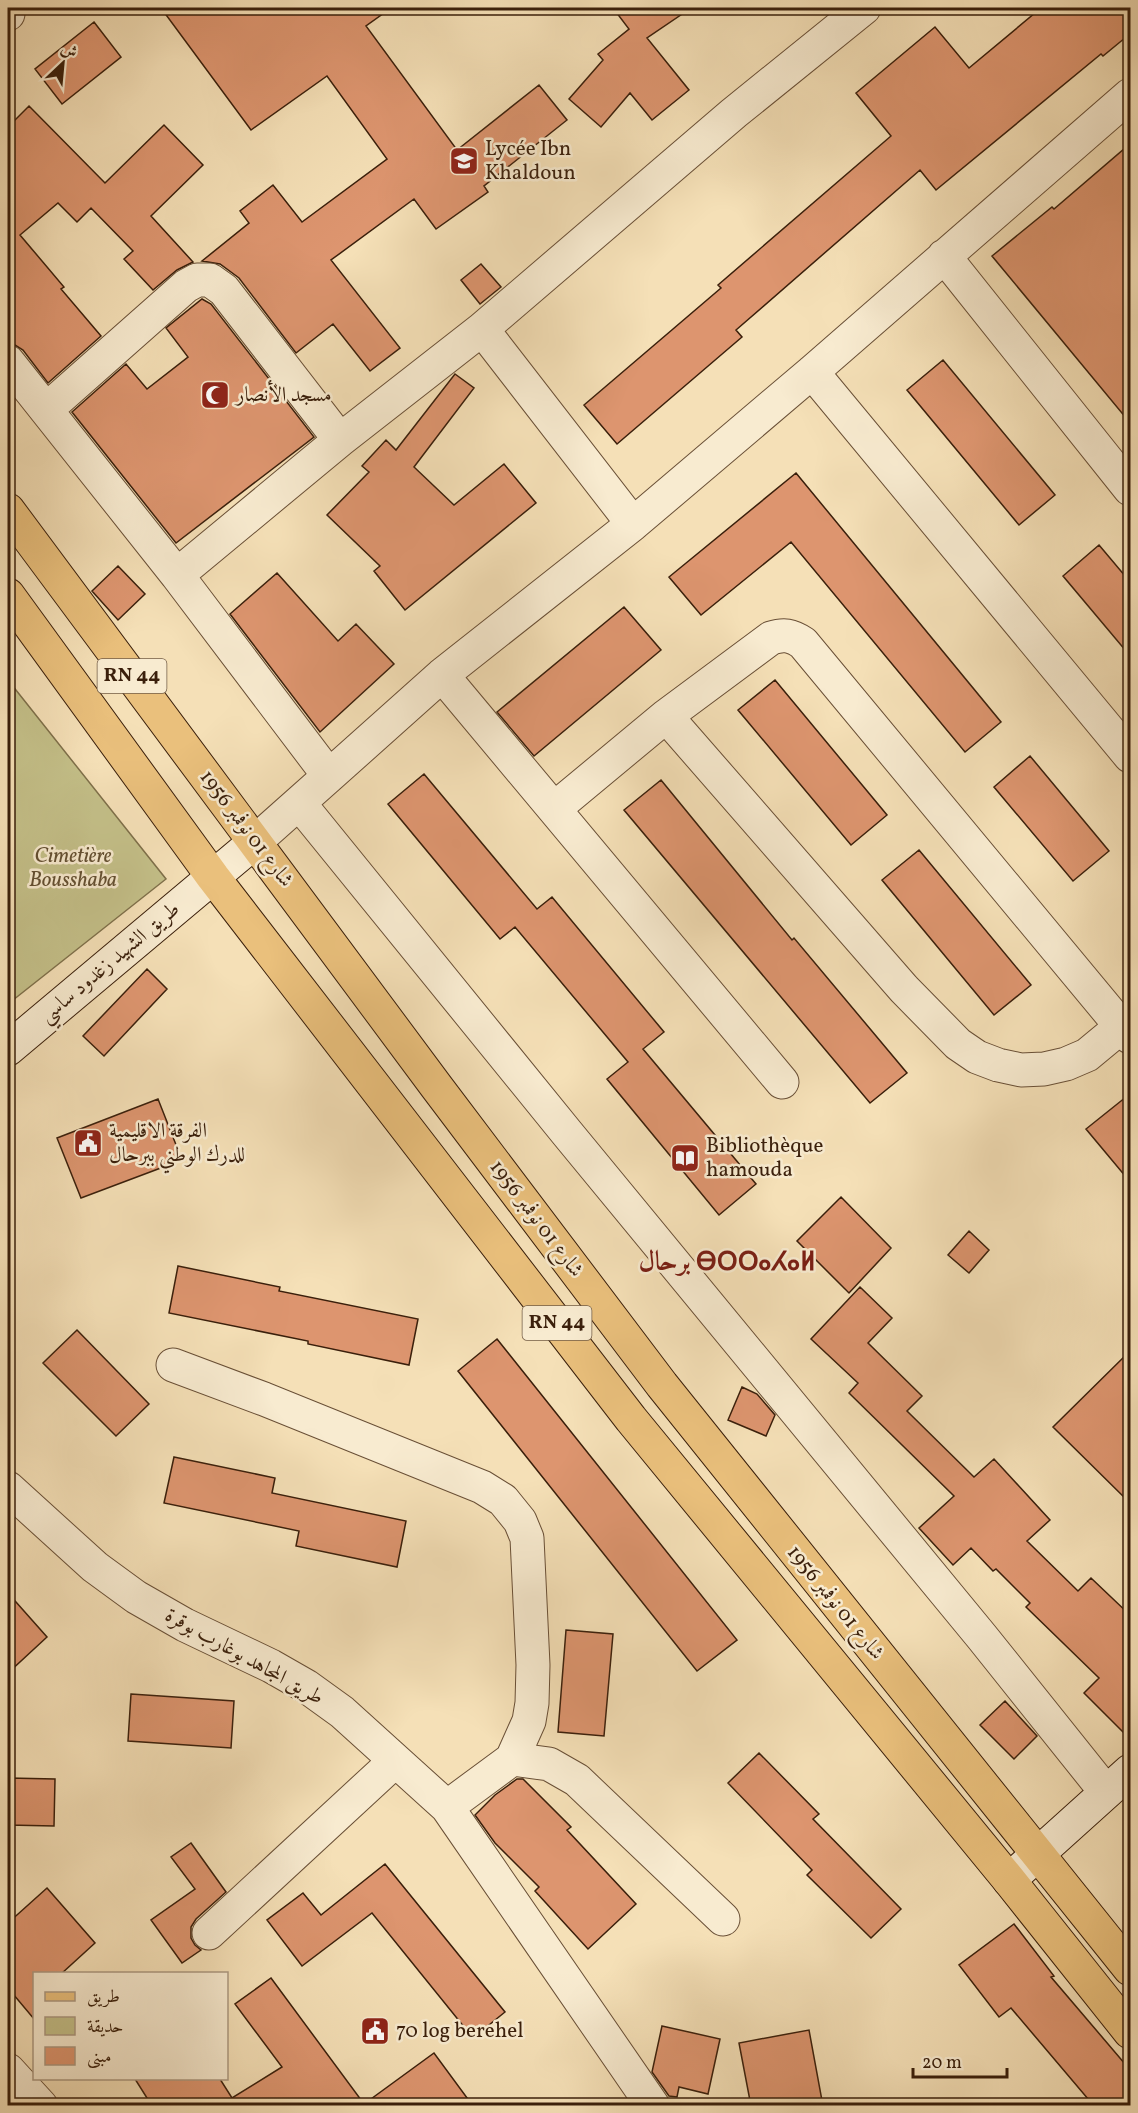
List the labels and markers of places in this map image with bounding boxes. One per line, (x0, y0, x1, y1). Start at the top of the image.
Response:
place label: Lycée Ibn Khaldoun (485, 135, 576, 188)
school or university icon: Lycée Ibn Khaldoun (448, 145, 480, 177)
mosque icon: مسجد الأنصار (199, 379, 231, 411)
place label: مسجد الأنصار (234, 379, 332, 410)
place label: الفرقة الاقليمية للدرك الوطني ببرحال (109, 1117, 245, 1174)
public building icon: الفرقة الاقليمية للدرك الوطني ببرحال (72, 1127, 104, 1159)
place label: Bibliothèque hamouda (706, 1132, 824, 1185)
library icon: Bibliothèque hamouda (669, 1142, 701, 1174)
public building icon: 70 log berehel (359, 2015, 391, 2047)
place label: 70 log berehel (396, 2017, 524, 2046)

